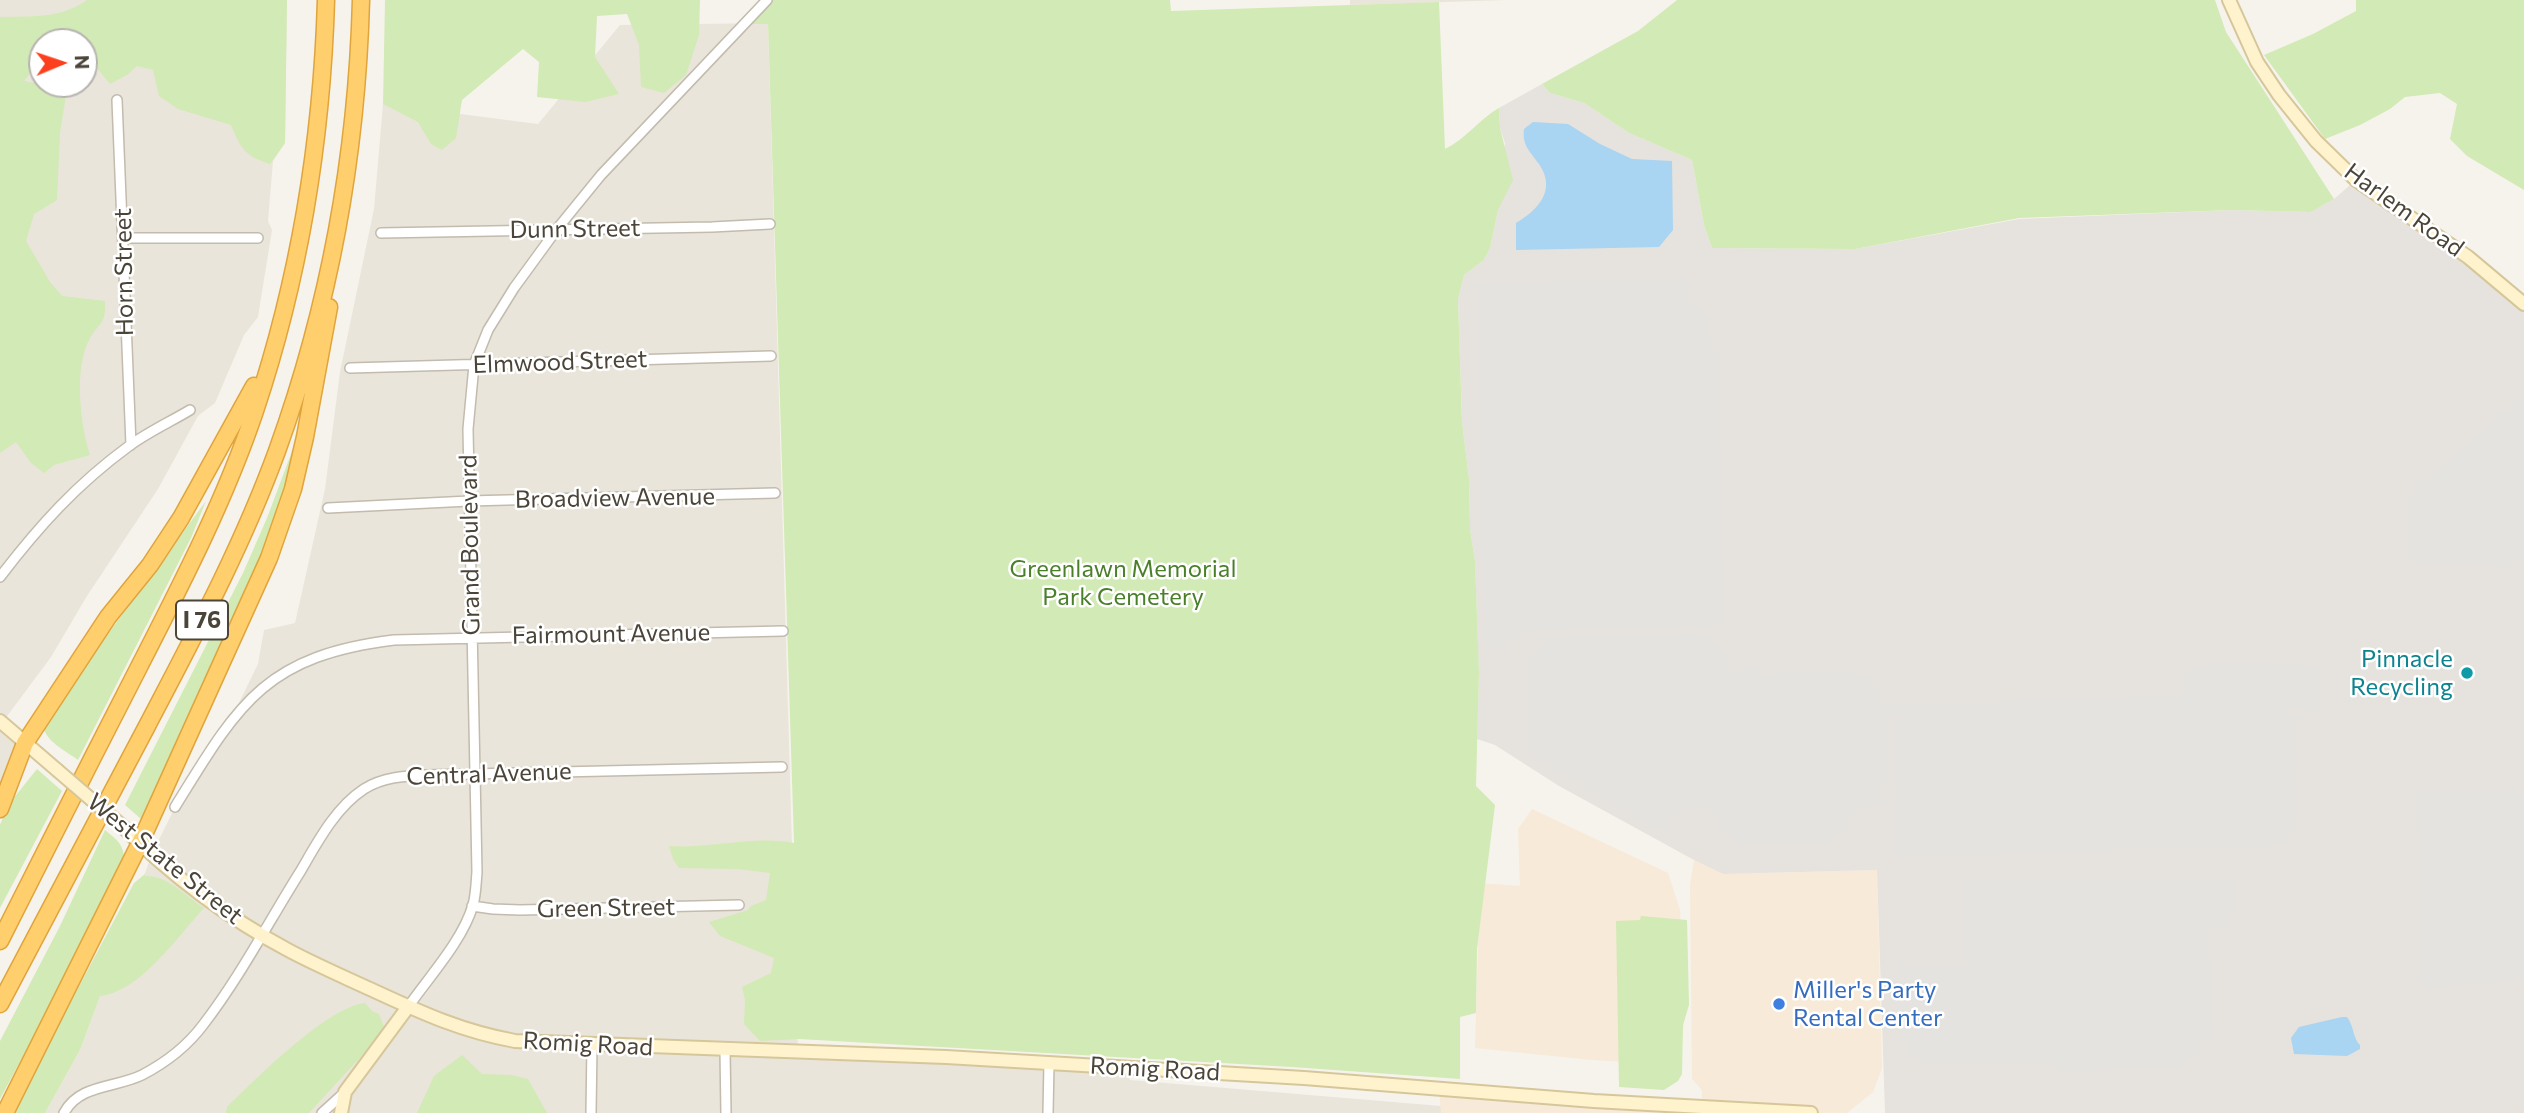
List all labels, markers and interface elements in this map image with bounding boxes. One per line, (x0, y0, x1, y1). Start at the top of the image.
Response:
north arrow (28, 28, 98, 98)
text: N (71, 55, 94, 70)
street label: Harlem Road (2339, 157, 2469, 263)
street label: Horn Street (108, 208, 140, 336)
street label: Dunn Street (509, 213, 641, 245)
street label: Elmwood Street (472, 345, 648, 379)
street label: Grand Boulevard (454, 454, 486, 636)
street label: Broadview Avenue (515, 482, 715, 514)
park label: Greenlawn Memorial Park Cemetery (1009, 555, 1237, 611)
road number: I 76 (176, 600, 228, 640)
street label: Fairmount Avenue (512, 618, 710, 650)
place label: Pinnacle Recycling (2350, 645, 2453, 701)
marker: Pinnacle Recycling (2459, 665, 2475, 681)
street label: Central Avenue (406, 757, 572, 791)
street label: West State Street (81, 787, 249, 931)
street label: Green Street (537, 892, 675, 924)
place label: Miller's Party Rental Center (1793, 976, 1943, 1032)
marker: Miller's Party Rental Center (1771, 996, 1787, 1012)
street label: Romig Road (522, 1026, 654, 1062)
street label: Romig Road (1089, 1051, 1221, 1087)

